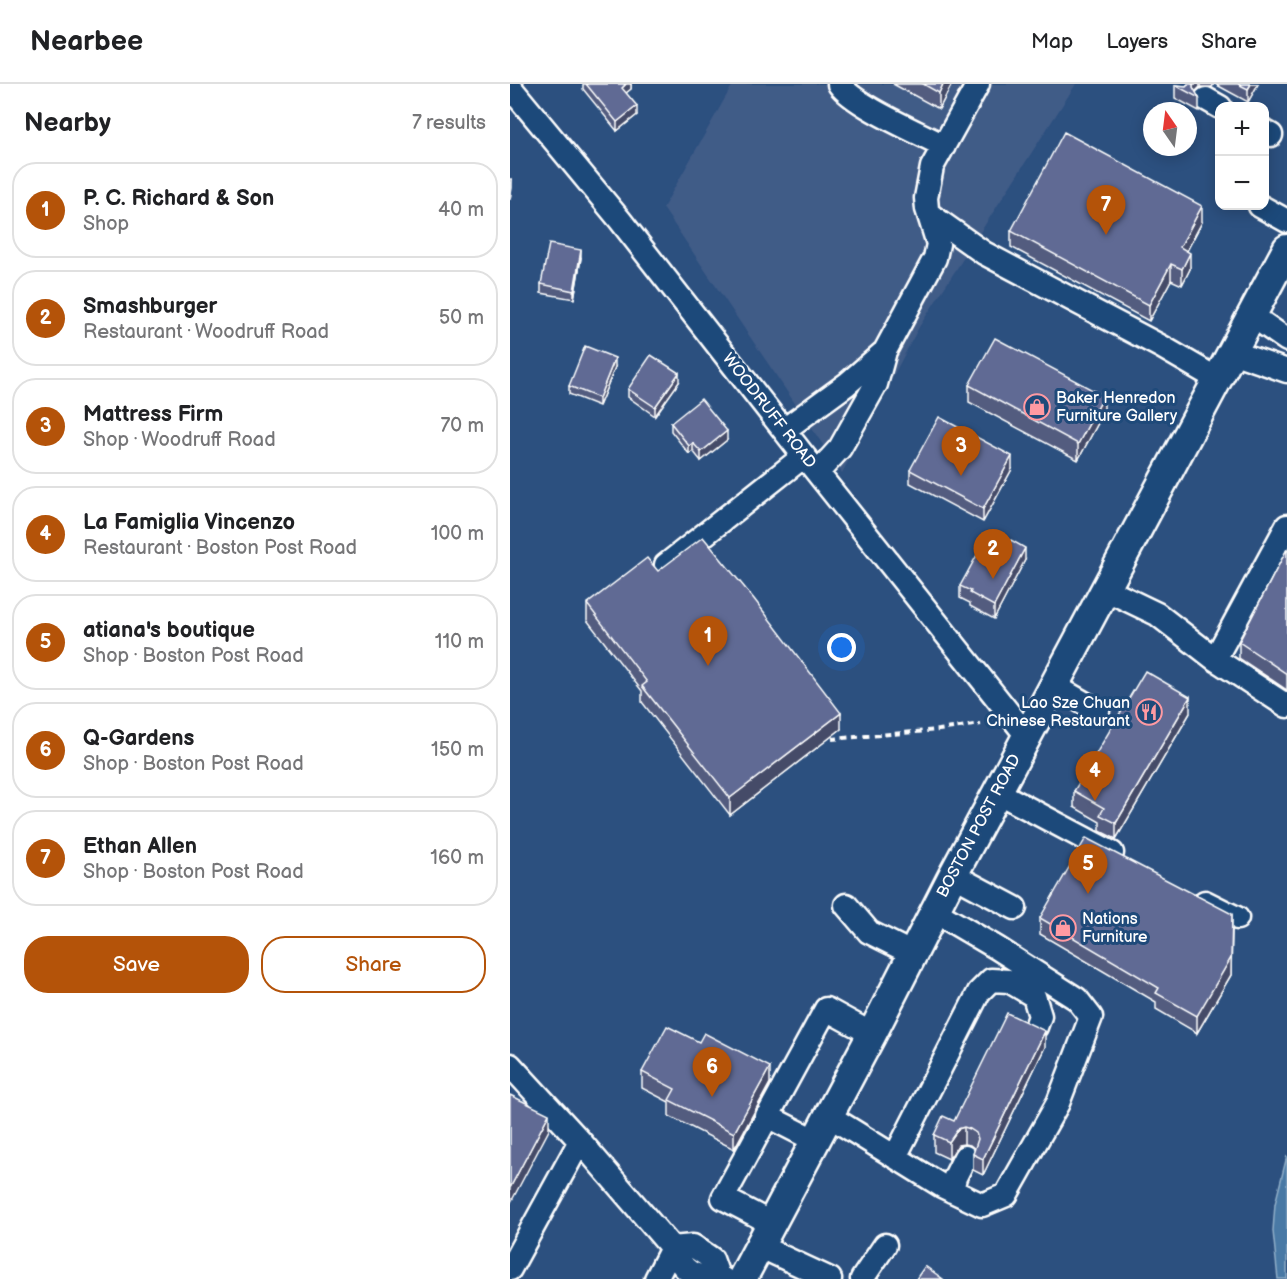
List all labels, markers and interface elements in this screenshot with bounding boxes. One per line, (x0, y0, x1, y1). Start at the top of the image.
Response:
text: Nearbee (30, 25, 143, 58)
text: Map (1031, 29, 1073, 54)
text: Layers (1106, 29, 1168, 54)
text: Share (1201, 29, 1257, 54)
north arrow (1143, 102, 1197, 156)
map controls (1215, 102, 1269, 210)
button: + (1215, 102, 1269, 156)
text: Nearby (24, 108, 111, 139)
text: 7 results (412, 111, 486, 135)
button: − (1215, 156, 1269, 210)
text: P. C. Richard & Son (83, 185, 274, 212)
pin: 7 (1086, 186, 1126, 235)
text: 1 (41, 198, 50, 222)
text: 40 m (438, 198, 484, 222)
text: Shop (83, 212, 129, 236)
text: Smashburger (83, 293, 217, 320)
text: 2 (40, 306, 51, 330)
text: 50 m (439, 306, 484, 330)
text: Restaurant · Woodruff Road (83, 320, 329, 344)
street label: WOODRUFF ROAD (718, 350, 820, 472)
place label: Baker Henredon Furniture Gallery (1056, 389, 1178, 426)
shop icon: Baker Henredon Furniture Gallery (1022, 392, 1052, 422)
text: Mattress Firm (83, 401, 223, 428)
text: 3 (40, 414, 51, 438)
text: 70 m (440, 414, 484, 438)
pin: 3 (942, 426, 980, 476)
text: Shop · Woodruff Road (83, 428, 276, 452)
text: La Famiglia Vincenzo (83, 509, 295, 536)
text: 4 (40, 522, 51, 546)
text: 100 m (431, 522, 484, 546)
pin: 2 (974, 530, 1012, 579)
text: Restaurant · Boston Post Road (83, 536, 357, 560)
pin: 1 (688, 616, 728, 666)
text: atiana's boutique (83, 617, 255, 644)
text: 5 (40, 630, 51, 654)
text: 110 m (435, 630, 484, 654)
your location (827, 633, 856, 662)
text: Shop · Boston Post Road (83, 644, 304, 668)
place label: Lao Sze Chuan Chinese Restaurant (986, 694, 1130, 731)
restaurant icon: Lao Sze Chuan Chinese Restaurant (1134, 697, 1164, 727)
text: Q-Gardens (83, 725, 194, 752)
text: 6 (39, 738, 52, 762)
text: 150 m (431, 738, 484, 762)
street label: BOSTON POST ROAD (933, 751, 1025, 901)
text: Shop · Boston Post Road (83, 752, 304, 776)
pin: 4 (1076, 752, 1114, 801)
text: Ethan Allen (83, 833, 197, 860)
pin: 5 (1068, 844, 1108, 894)
text: 7 (40, 846, 51, 870)
text: 160 m (430, 846, 484, 870)
text: Shop · Boston Post Road (83, 860, 304, 884)
place label: Nations Furniture (1082, 910, 1148, 947)
shop icon: Nations Furniture (1048, 913, 1078, 943)
button: Save (24, 936, 249, 993)
button: Share (261, 936, 486, 993)
pin: 6 (692, 1048, 732, 1097)

